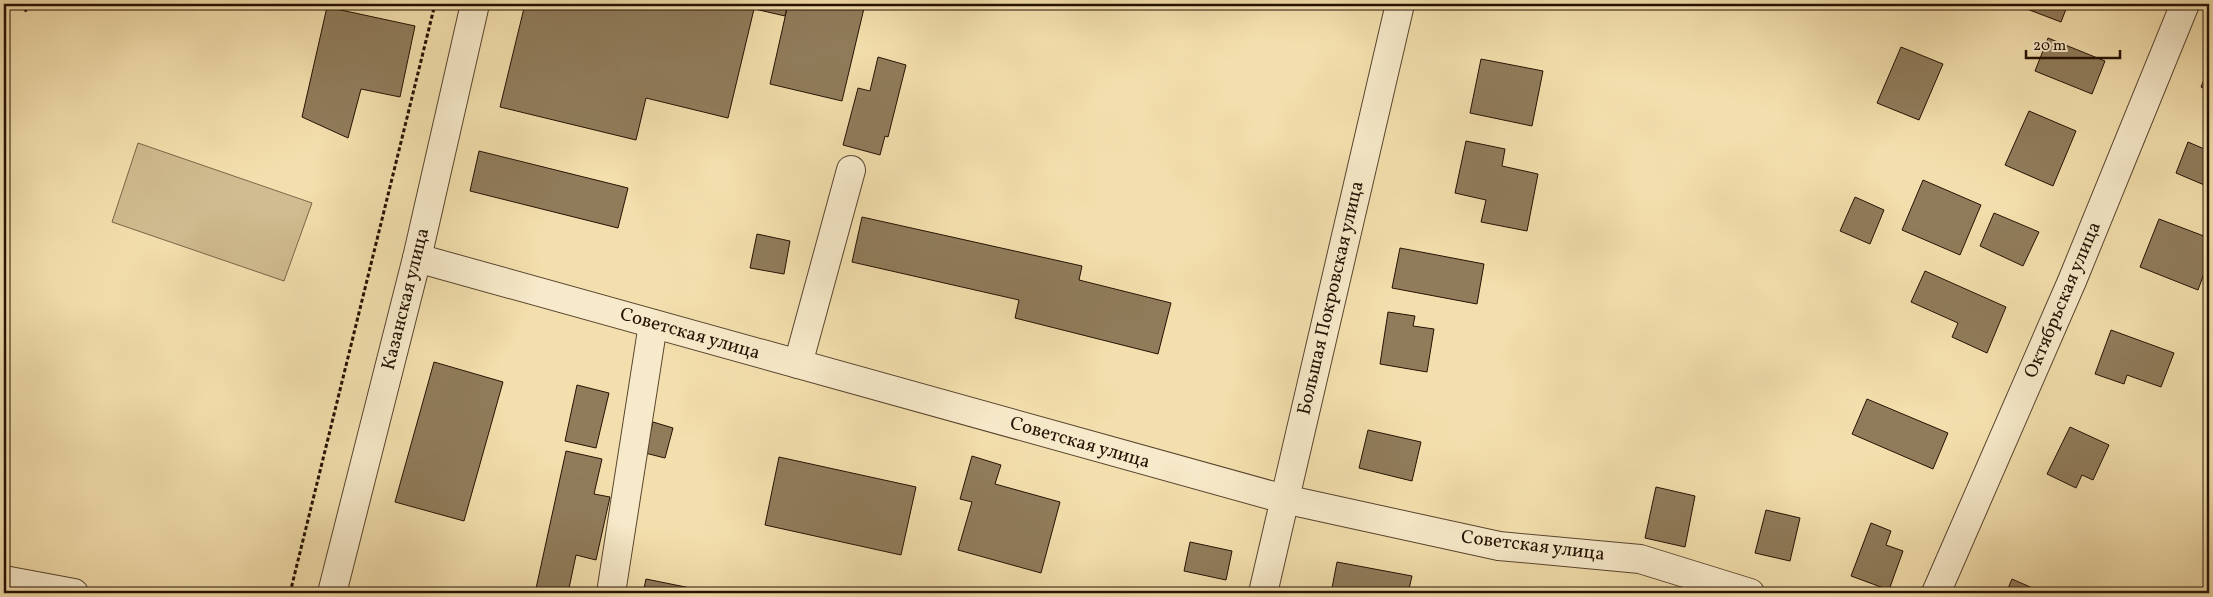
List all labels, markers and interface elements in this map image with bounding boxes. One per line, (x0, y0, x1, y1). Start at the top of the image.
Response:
scale bar (2026, 28, 2119, 60)
text: 20 m (2033, 36, 2066, 57)
street label: Большая Покровская улица (1291, 178, 1371, 418)
street label: Октябрьская улица (2018, 218, 2108, 382)
street label: Казанская улица (376, 225, 436, 373)
street label: Советская улица (617, 302, 763, 366)
street label: Советская улица (1007, 411, 1153, 475)
street label: Советская улица (1460, 524, 1606, 568)

